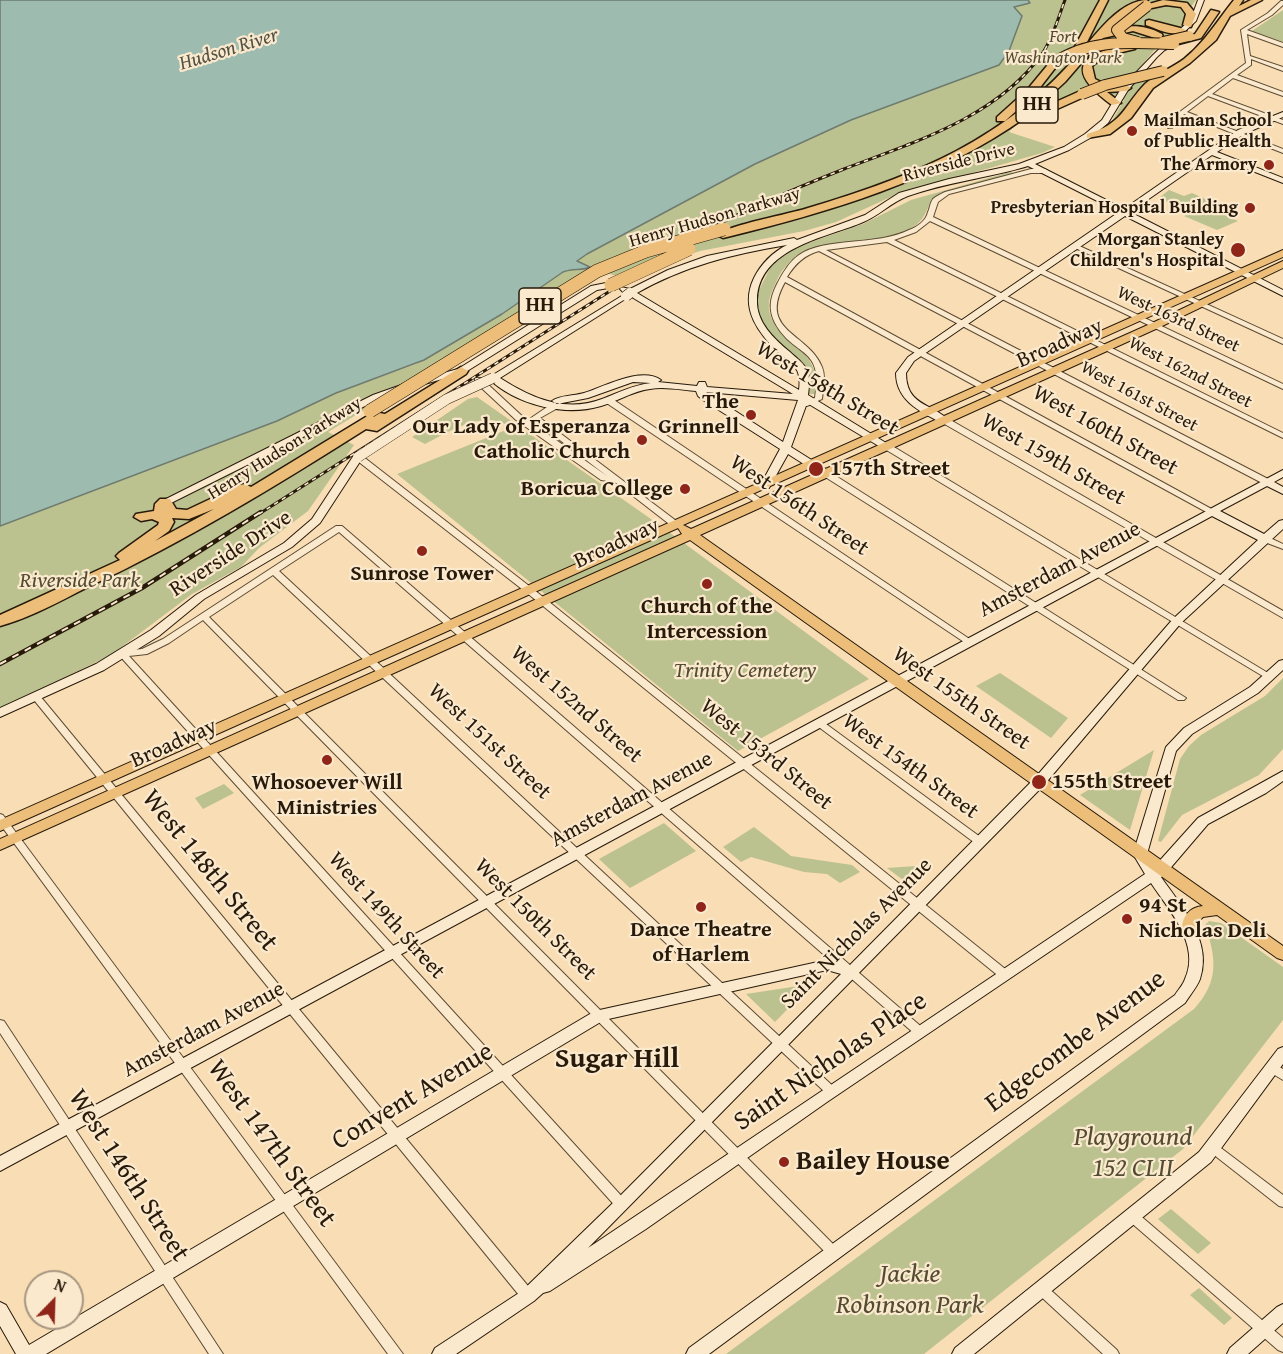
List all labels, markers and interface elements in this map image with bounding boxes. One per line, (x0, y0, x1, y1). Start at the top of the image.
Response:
water label: Hudson River (177, 24, 281, 76)
park label: Fort Washington Park (1004, 26, 1122, 68)
road number: HH (1016, 87, 1058, 123)
place label: Mailman School of Public Health (1144, 110, 1272, 152)
marker: Mailman School of Public Health (1125, 124, 1139, 138)
street label: Riverside Drive (901, 139, 1017, 187)
place label: The Armory (1161, 154, 1257, 176)
marker: The Armory (1262, 158, 1276, 172)
street label: Henry Hudson Parkway (627, 183, 803, 253)
place label: Presbyterian Hospital Building (991, 197, 1238, 219)
marker: Presbyterian Hospital Building (1243, 201, 1257, 215)
place label: Morgan Stanley Children's Hospital (1070, 229, 1224, 272)
marker: Morgan Stanley Children's Hospital (1229, 241, 1247, 259)
street label: West 163rd Street (1113, 282, 1243, 358)
road number: HH (519, 288, 561, 324)
street label: Broadway (1013, 313, 1107, 375)
street label: West 162nd Street (1125, 333, 1255, 413)
street label: West 158th Street (751, 336, 903, 442)
street label: West 161st Street (1077, 357, 1201, 437)
street label: West 160th Street (1028, 380, 1182, 482)
place label: The Grinnell (658, 389, 739, 440)
street label: Henry Hudson Parkway (204, 393, 366, 505)
marker: The Grinnell (744, 408, 758, 422)
street label: West 159th Street (976, 408, 1130, 512)
place label: Our Lady of Esperanza Catholic Church (412, 414, 630, 466)
marker: Our Lady of Esperanza Catholic Church (635, 433, 649, 447)
street label: West 156th Street (725, 450, 873, 562)
place label: 157th Street (830, 456, 950, 482)
marker: 157th Street (807, 460, 825, 478)
place label: Boricua College (521, 476, 673, 502)
marker: Boricua College (678, 482, 692, 496)
street label: Riverside Drive (165, 505, 297, 603)
street label: Broadway (570, 513, 664, 575)
street label: Amsterdam Avenue (975, 516, 1145, 624)
marker: Sunrose Tower (415, 544, 429, 558)
place label: Sunrose Tower (350, 561, 494, 587)
park label: Riverside Park (20, 568, 140, 594)
marker: Church of the Intercession (700, 577, 714, 591)
place label: Church of the Intercession (641, 594, 773, 646)
street label: West 152nd Street (505, 641, 647, 769)
street label: West 155th Street (887, 642, 1035, 756)
park label: Trinity Cemetery (674, 658, 816, 684)
street label: West 151st Street (422, 678, 556, 806)
street label: West 153rd Street (695, 694, 837, 816)
street label: West 154th Street (837, 709, 983, 825)
street label: Broadway (127, 713, 221, 775)
street label: Amsterdam Avenue (547, 746, 717, 854)
marker: Whosoever Will Ministries (320, 753, 334, 767)
place label: 155th Street (1052, 769, 1172, 795)
place label: Whosoever Will Ministries (251, 770, 403, 822)
marker: 155th Street (1030, 773, 1048, 791)
street label: West 148th Street (134, 784, 284, 958)
street label: West 149th Street (322, 847, 450, 985)
street label: West 150th Street (468, 853, 602, 987)
street label: Saint Nicholas Avenue (776, 853, 938, 1015)
place label: 94 St Nicholas Deli (1139, 893, 1266, 944)
marker: Dance Theatre of Harlem (694, 900, 708, 914)
marker: 94 St Nicholas Deli (1120, 912, 1134, 926)
place label: Dance Theatre of Harlem (630, 917, 772, 968)
street label: Edgecombe Avenue (979, 964, 1173, 1120)
street label: Amsterdam Avenue (119, 976, 289, 1084)
street label: Saint Nicholas Place (728, 985, 934, 1139)
street label: Convent Avenue (326, 1036, 500, 1158)
district label: Sugar Hill (555, 1043, 679, 1077)
street label: West 147th Street (199, 1054, 343, 1234)
street label: West 146th Street (60, 1084, 196, 1268)
park label: Playground 152 CLII (1074, 1122, 1192, 1185)
place label: Bailey House (796, 1146, 950, 1178)
marker: Bailey House (777, 1155, 791, 1169)
park label: Jackie Robinson Park (836, 1259, 984, 1322)
north arrow (24, 1270, 84, 1330)
text: N (51, 1272, 70, 1298)

